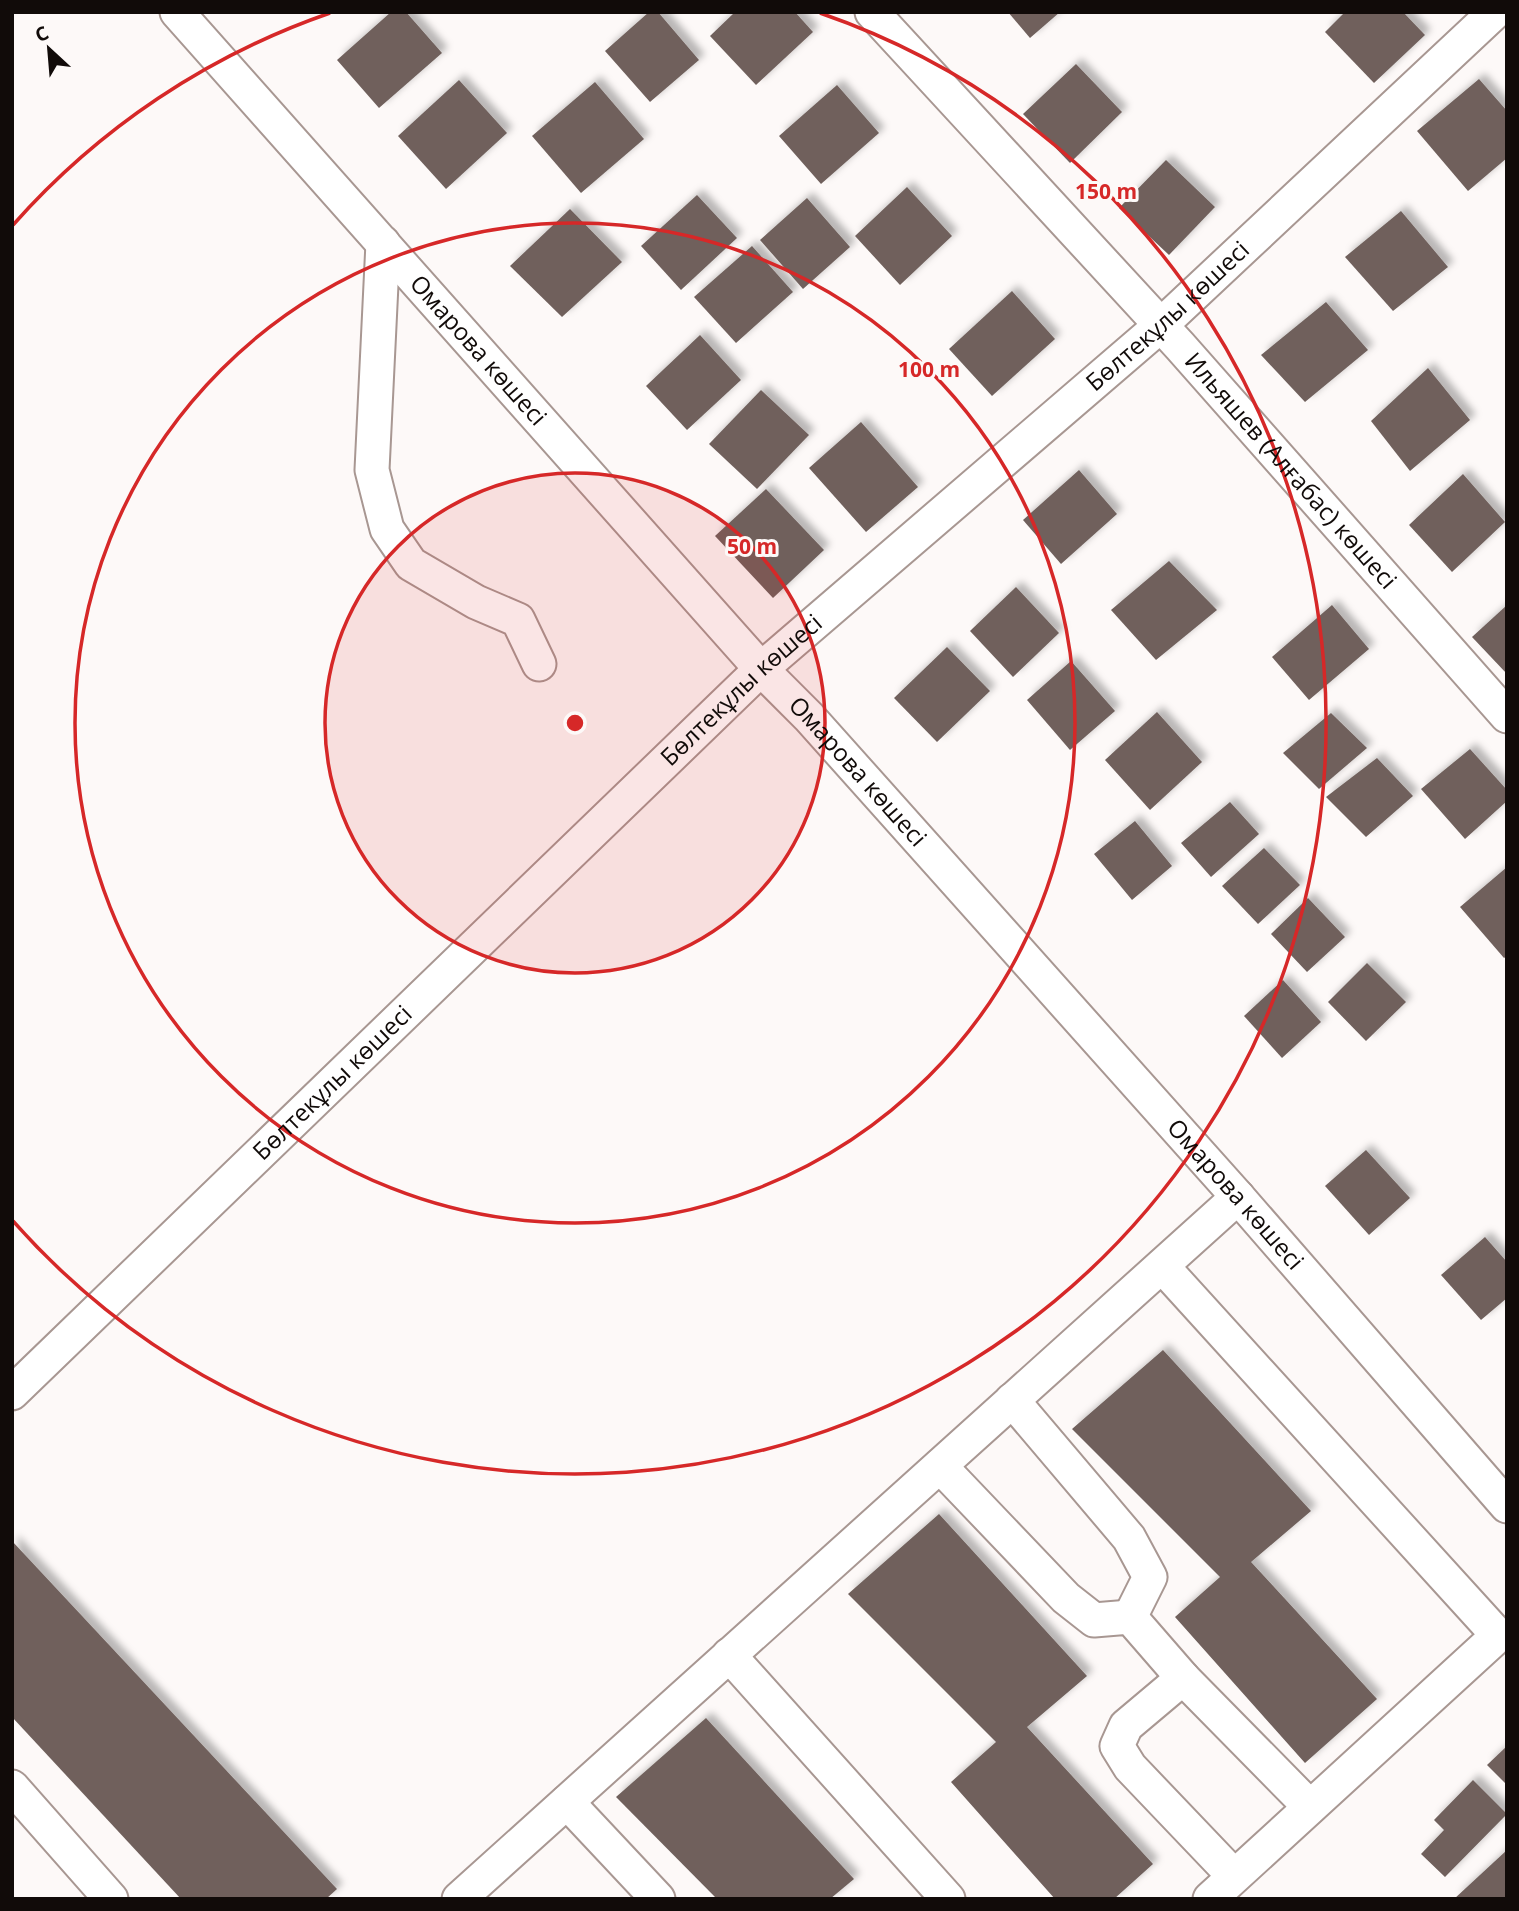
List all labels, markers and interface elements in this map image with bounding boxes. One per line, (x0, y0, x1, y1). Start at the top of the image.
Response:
north arrow (14, 14, 84, 84)
text: С (30, 19, 53, 48)
text: 150 m (1075, 177, 1137, 205)
street label: Бөлтекұлы көшесі (1078, 233, 1256, 398)
street label: Омарова көшесі (403, 267, 555, 432)
street label: Ильяшев (Алғабас) көшесі (1178, 344, 1405, 595)
text: 100 m (898, 355, 960, 383)
text: 50 m (727, 532, 777, 560)
street label: Бөлтекұлы көшесі (652, 606, 829, 773)
street label: Омарова көшесі (782, 688, 935, 853)
centre of rings (563, 711, 587, 735)
street label: Бөлтекұлы көшесі (245, 997, 418, 1167)
street label: Омарова көшесі (1161, 1111, 1312, 1276)

